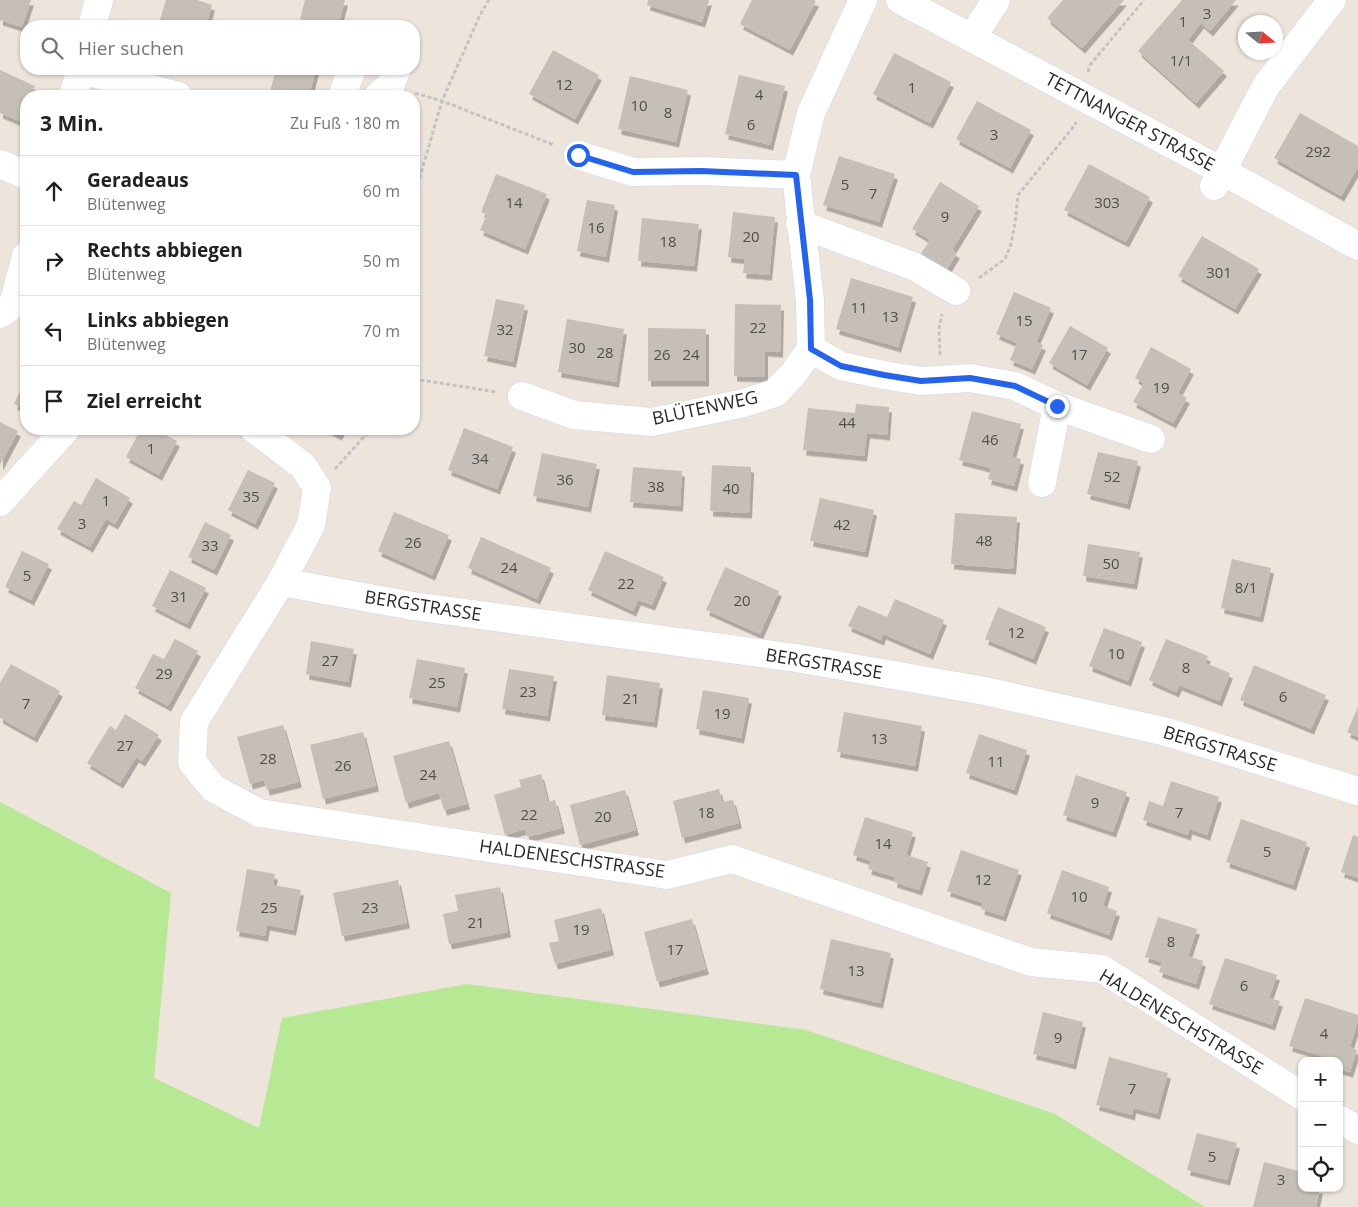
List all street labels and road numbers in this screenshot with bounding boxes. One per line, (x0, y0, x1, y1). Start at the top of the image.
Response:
street label: TETTNANGER STRASSE (1041, 66, 1220, 176)
street label: BLÜTENWEG (650, 384, 760, 430)
street label: BERGSTRASSE (363, 584, 483, 626)
street label: BERGSTRASSE (764, 642, 884, 684)
street label: BERGSTRASSE (1160, 719, 1280, 777)
street label: HALDENESCHSTRASSE (478, 833, 666, 883)
street label: HALDENESCHSTRASSE (1095, 963, 1268, 1080)

